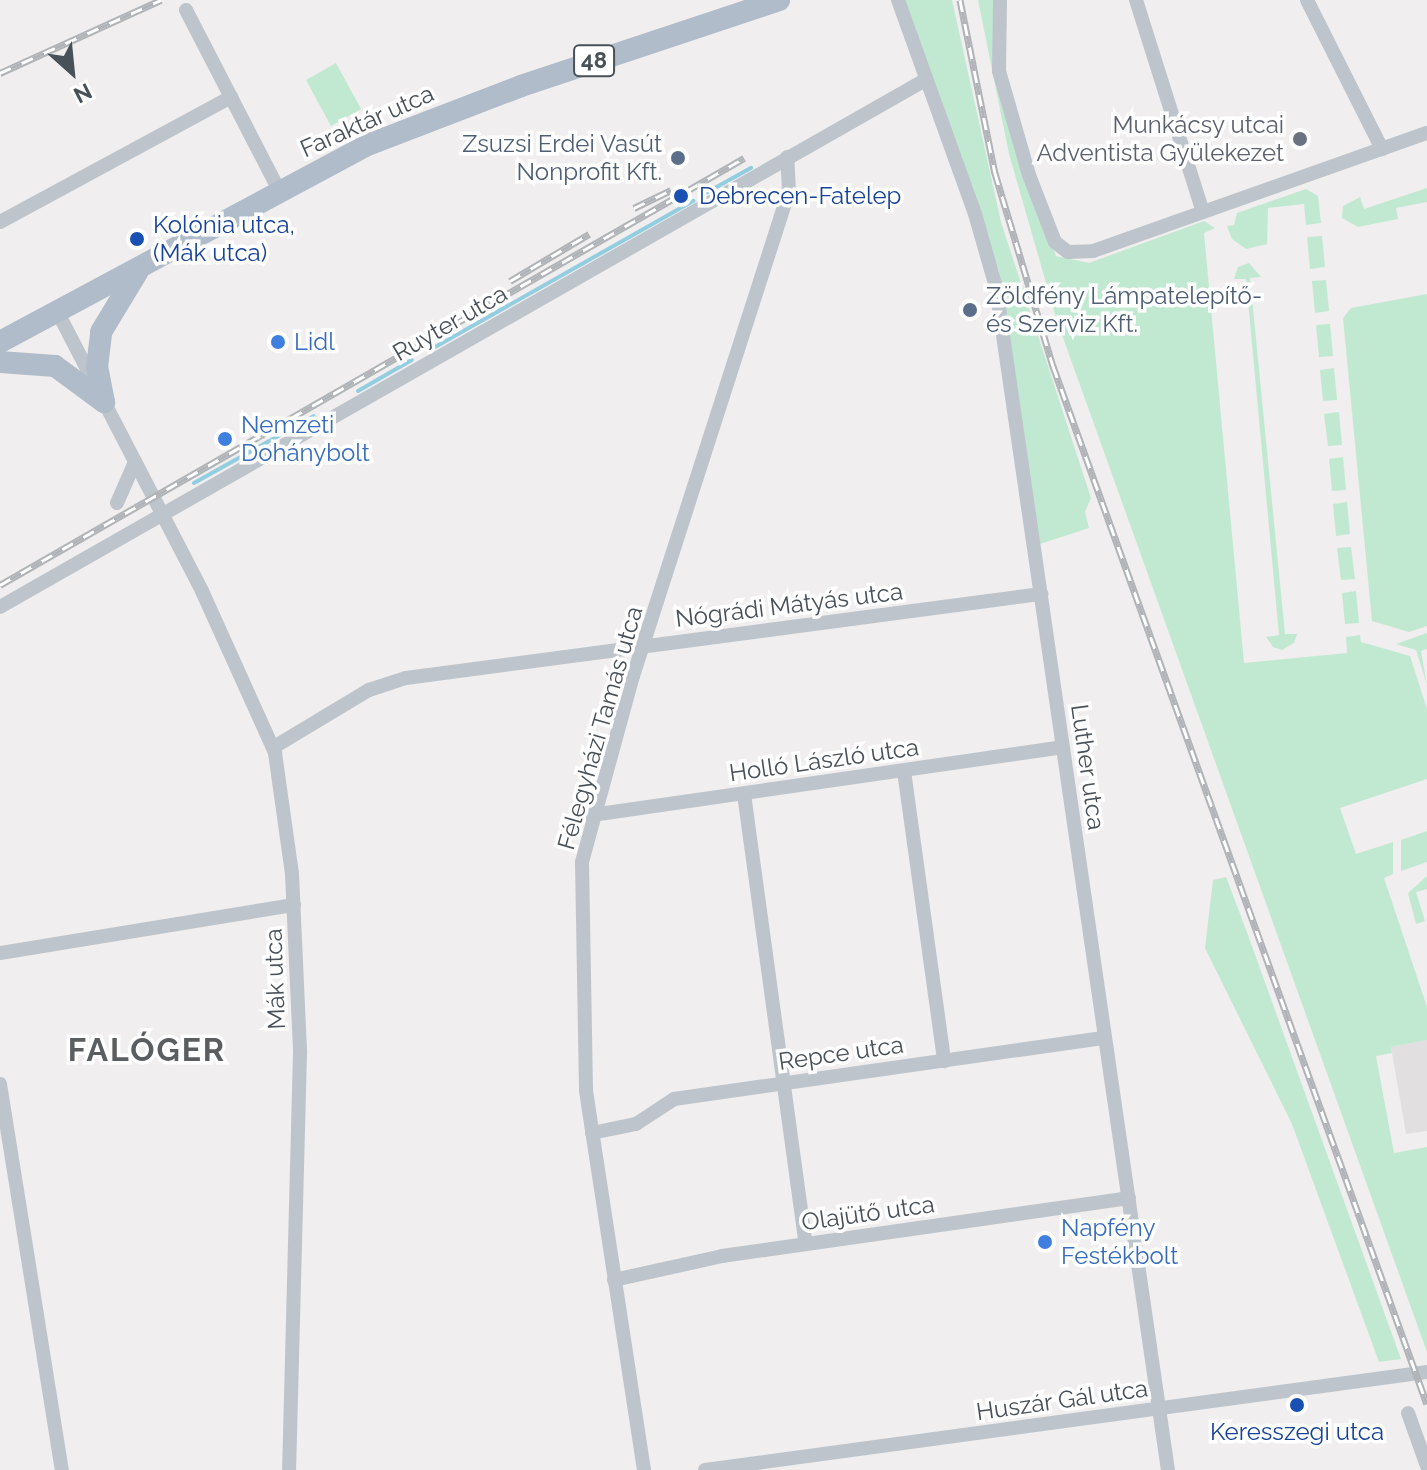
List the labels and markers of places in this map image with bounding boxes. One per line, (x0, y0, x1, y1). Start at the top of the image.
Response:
place label: Munkácsy utcai Adventista Gyülekezet (1036, 111, 1284, 167)
place label: Zsuzsi Erdei Vasút Nonprofit Kft. (461, 130, 662, 186)
marker: Munkácsy utcai Adventista Gyülekezet (1291, 130, 1309, 148)
marker: Zsuzsi Erdei Vasút Nonprofit Kft. (669, 149, 687, 167)
place label: Debrecen-Fatelep (699, 182, 901, 210)
marker: Debrecen-Fatelep (670, 185, 692, 207)
place label: Kolónia utca, (Mák utca) (153, 211, 295, 267)
marker: Kolónia utca, (Mák utca) (128, 230, 146, 248)
place label: Zöldfény Lámpatelepítő- és Szerviz Kft. (986, 282, 1263, 338)
marker: Zöldfény Lámpatelepítő- és Szerviz Kft. (961, 301, 979, 319)
place label: Lidl (294, 328, 335, 356)
marker: Lidl (269, 333, 287, 351)
place label: Nemzeti Dohánybolt (241, 411, 370, 467)
marker: Nemzeti Dohánybolt (216, 430, 234, 448)
place label: Napfény Festékbolt (1061, 1214, 1178, 1270)
marker: Napfény Festékbolt (1036, 1233, 1054, 1251)
marker: Keresszegi utca (1288, 1396, 1306, 1414)
place label: Keresszegi utca (1210, 1418, 1384, 1446)

